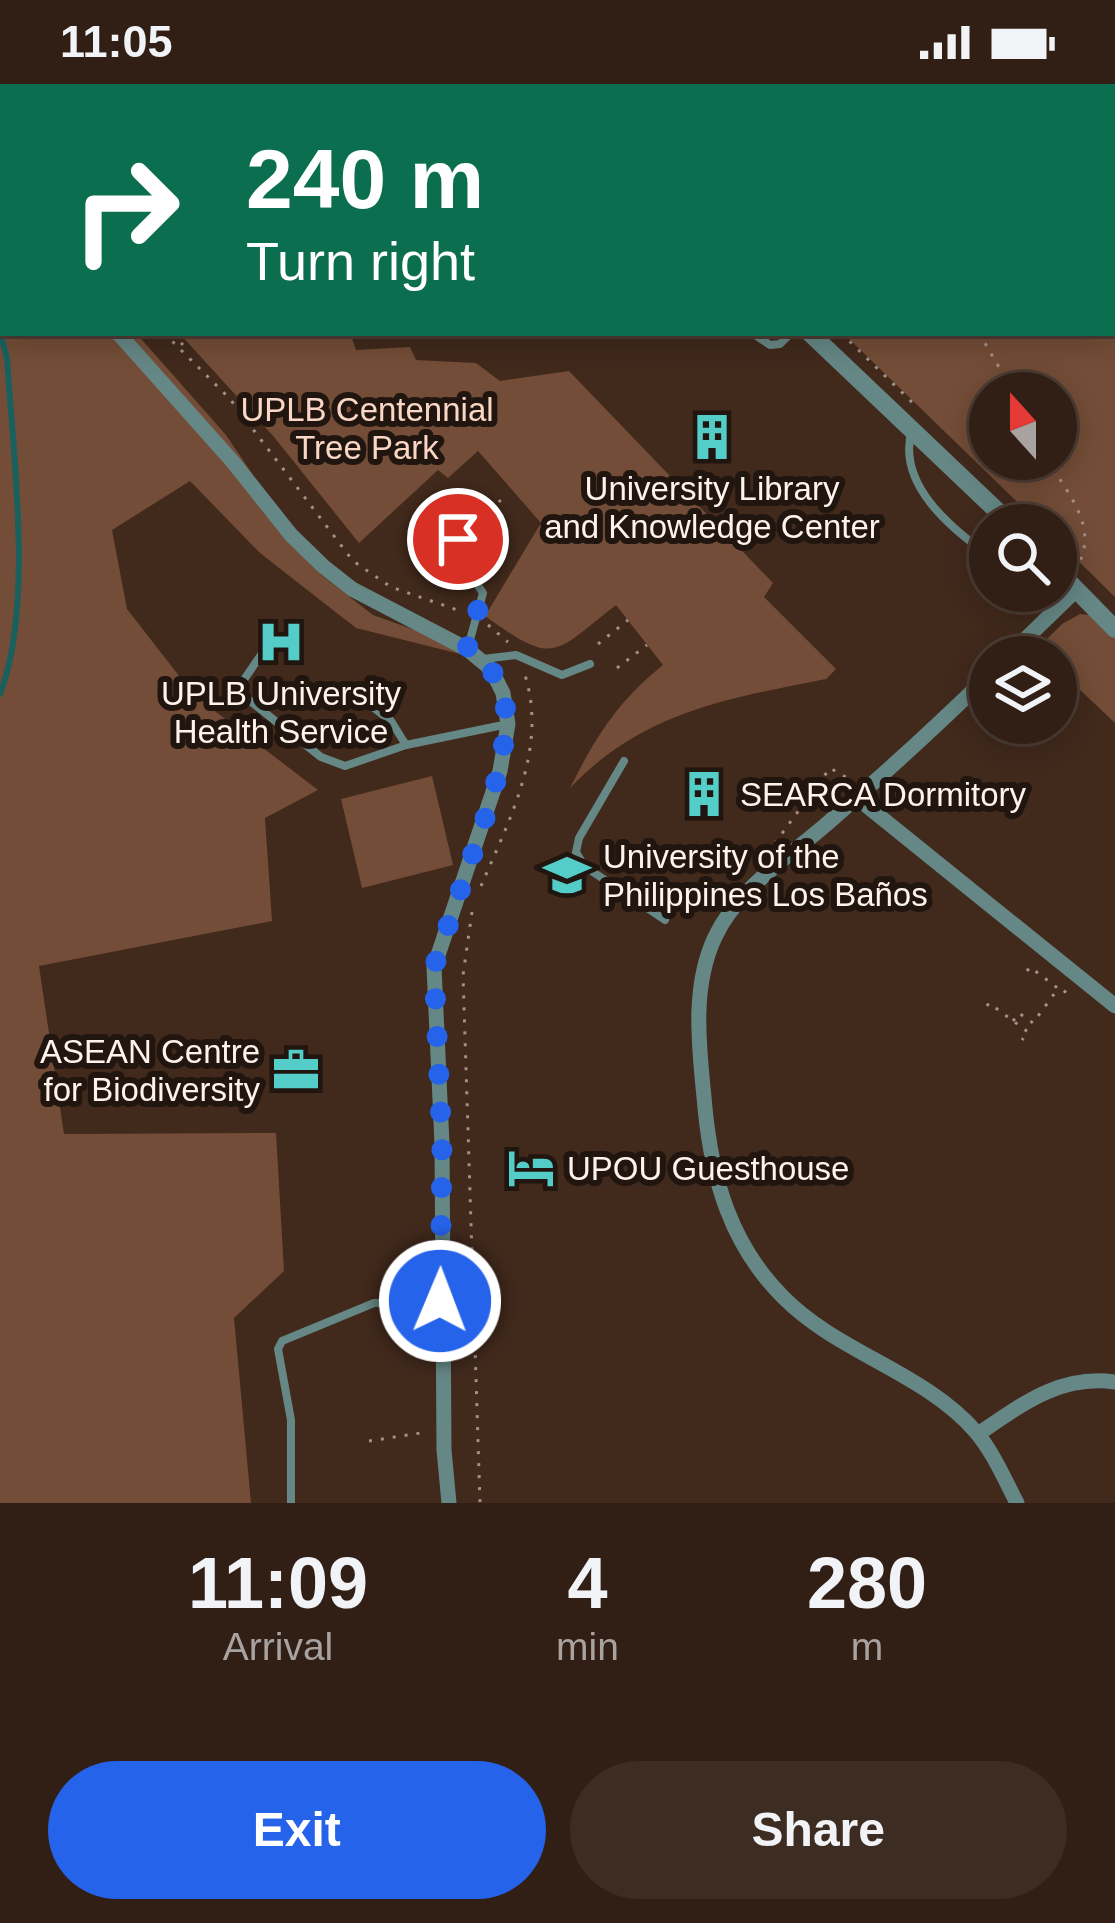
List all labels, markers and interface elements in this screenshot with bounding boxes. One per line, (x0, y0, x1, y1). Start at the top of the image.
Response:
text: 11:05 (60, 16, 173, 67)
icon: right (48, 132, 204, 288)
text: 240 m (246, 132, 484, 226)
text: Turn right (246, 231, 475, 291)
north arrow (969, 372, 1077, 480)
map controls (969, 372, 1077, 744)
park label: UPLB Centennial Tree Park (240, 391, 494, 466)
building icon: University Library and Knowledge Center (687, 412, 737, 462)
place label: University Library and Knowledge Center (544, 470, 880, 545)
pin (407, 488, 509, 590)
button: search (969, 504, 1077, 612)
icon: arrive (425, 506, 491, 572)
hospital icon: UPLB University Health Service (256, 617, 306, 667)
button: layers (969, 636, 1077, 744)
place label: UPLB University Health Service (161, 675, 402, 750)
building icon: SEARCA Dormitory (679, 769, 729, 819)
place label: SEARCA Dormitory (740, 776, 1027, 813)
place label: University of the Philippines Los Baños (603, 838, 928, 913)
school or university icon: University of the Philippines Los Baños (542, 850, 592, 900)
place label: ASEAN Centre for Biodiversity (40, 1033, 260, 1108)
office icon: ASEAN Centre for Biodiversity (271, 1045, 321, 1095)
hotel icon: UPOU Guesthouse (506, 1143, 556, 1193)
place label: UPOU Guesthouse (567, 1150, 849, 1187)
position arrow (377, 1238, 503, 1364)
text: 11:09 (188, 1543, 368, 1623)
text: 4 (567, 1543, 608, 1623)
text: 280 (807, 1543, 927, 1623)
text: Arrival (223, 1625, 333, 1668)
text: min (556, 1625, 619, 1668)
text: m (851, 1625, 883, 1668)
button: Exit (48, 1761, 546, 1899)
button: Share (570, 1761, 1067, 1899)

